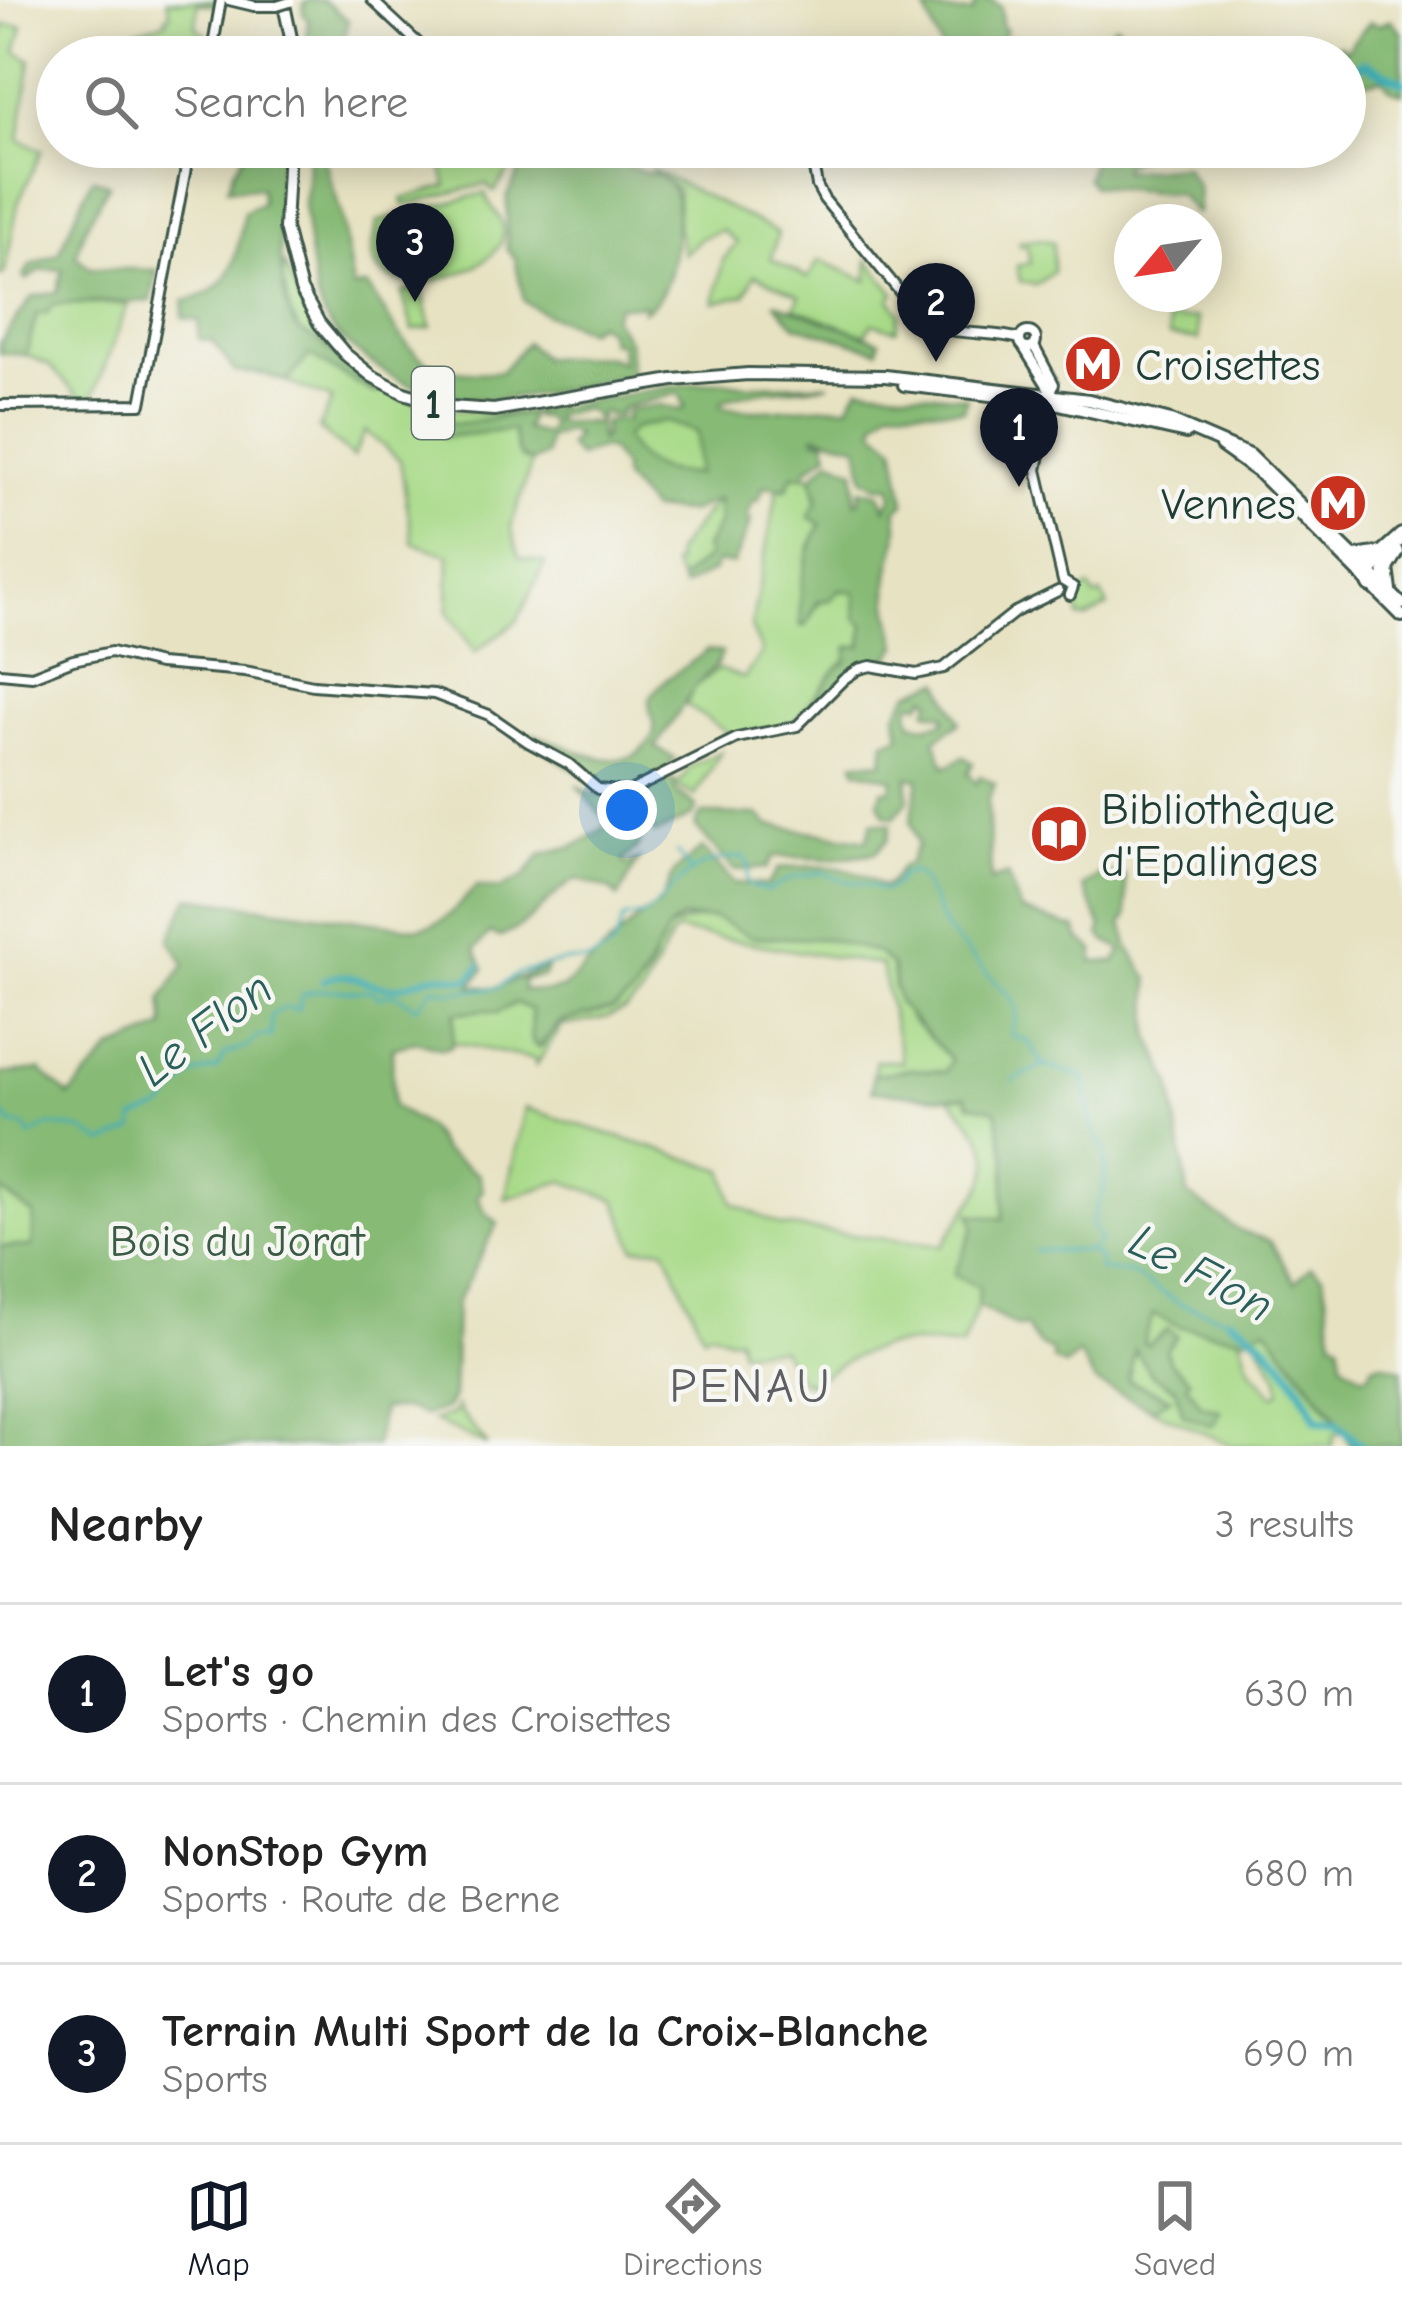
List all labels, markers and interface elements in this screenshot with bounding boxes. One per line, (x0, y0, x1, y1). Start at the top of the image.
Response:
search box (36, 36, 1366, 168)
icon: search (78, 69, 144, 135)
text: Search here (174, 76, 408, 128)
pin: 3 (376, 203, 454, 302)
north arrow (1114, 204, 1222, 312)
pin: 2 (897, 263, 975, 362)
metro station icon: Croisettes (1062, 333, 1124, 395)
place label: Croisettes (1135, 339, 1321, 391)
road number: 1 (412, 367, 454, 439)
pin: 1 (980, 388, 1058, 487)
metro station icon: Vennes (1307, 472, 1369, 534)
place label: Vennes (1161, 478, 1296, 530)
your location (597, 780, 657, 840)
place label: Bibliothèque d'Epalinges (1101, 783, 1335, 887)
library icon: Bibliothèque d'Epalinges (1028, 803, 1090, 865)
water label: Le Flon (127, 961, 283, 1098)
water label: Le Flon (1120, 1213, 1282, 1334)
park label: Bois du Jorat (109, 1215, 366, 1267)
district label: PENAU (669, 1359, 833, 1414)
text: Nearby (48, 1495, 202, 1554)
text: 3 results (1215, 1502, 1354, 1547)
text: Let's go (162, 1645, 314, 1697)
text: 1 (79, 1671, 95, 1716)
text: 630 m (1244, 1671, 1354, 1716)
text: Sports · Chemin des Croisettes (162, 1697, 671, 1742)
text: NonStop Gym (162, 1825, 428, 1877)
text: 2 (77, 1851, 97, 1896)
text: 680 m (1244, 1851, 1354, 1896)
text: Sports · Route de Berne (162, 1877, 560, 1922)
text: Terrain Multi Sport de la Croix-Blanche (162, 2005, 928, 2057)
text: 3 (77, 2031, 97, 2076)
text: 690 m (1243, 2031, 1354, 2076)
text: Sports (162, 2057, 268, 2102)
tab: Map (186, 2173, 252, 2283)
tab: Directions (623, 2173, 763, 2283)
tab: Saved (1134, 2173, 1216, 2283)

